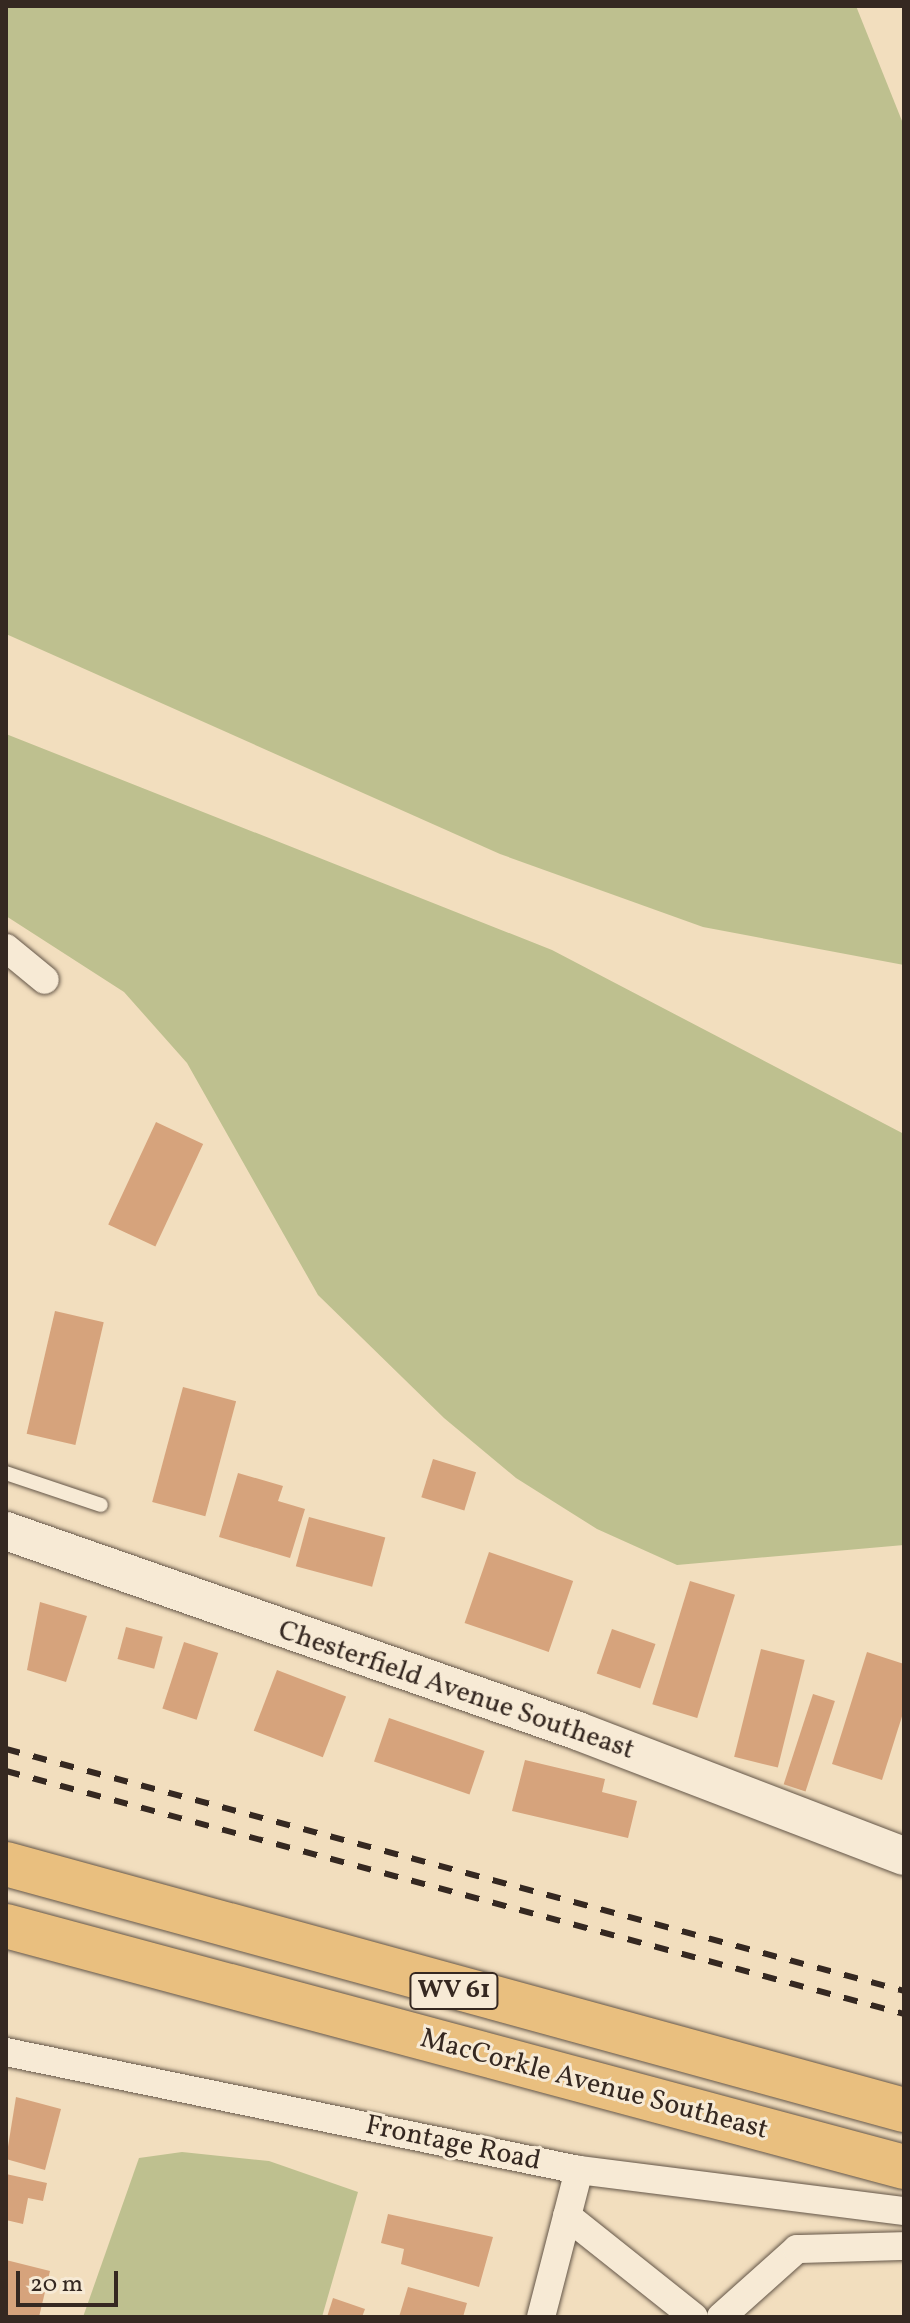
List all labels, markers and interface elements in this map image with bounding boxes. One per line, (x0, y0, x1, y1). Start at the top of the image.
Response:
street label: Chesterfield Avenue Southeast (274, 1614, 638, 1768)
road number: WV 61 (408, 1969, 500, 2013)
street label: MacCorkle Avenue Southeast (416, 2022, 772, 2148)
street label: Frontage Road (362, 2109, 544, 2179)
scale bar (20, 2255, 122, 2305)
text: 20 m (30, 2268, 83, 2302)

